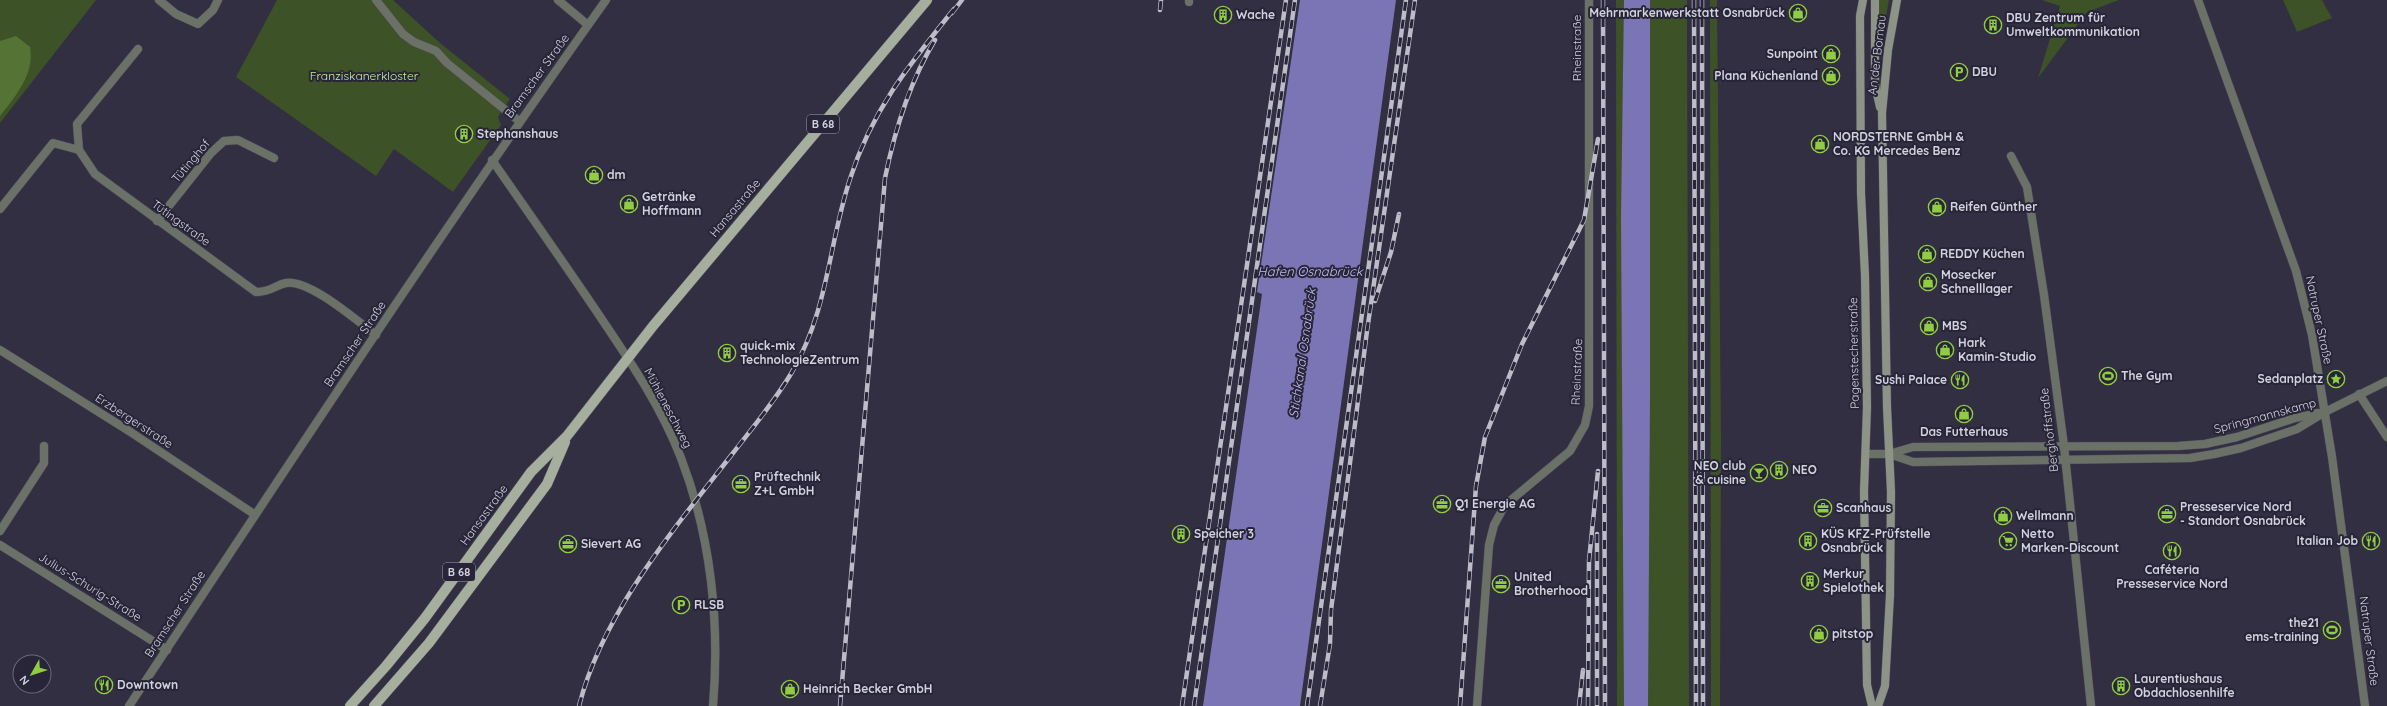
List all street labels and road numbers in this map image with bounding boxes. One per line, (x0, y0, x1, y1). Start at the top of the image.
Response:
street label: Rheinstraße (1569, 14, 1584, 81)
street label: An der Bornau (1864, 14, 1889, 96)
street label: Bramscher Straße (501, 30, 572, 121)
road number: B 68 (807, 115, 839, 133)
street label: Tütinghof (168, 135, 214, 185)
street label: Hansastraße (706, 175, 763, 240)
street label: Tütingstraße (149, 196, 214, 249)
street label: Natruper Straße (2303, 274, 2336, 366)
street label: Pagenstecherstraße (1845, 297, 1862, 409)
street label: Bramscher Straße (320, 298, 389, 390)
street label: Rheinstraße (1568, 338, 1585, 406)
street label: Mühleneschweg (641, 365, 696, 450)
street label: Berghoffstraße (2036, 387, 2061, 473)
street label: Erzbergerstraße (93, 390, 176, 451)
street label: Springmannskamp (2212, 395, 2318, 436)
street label: Hansastraße (457, 481, 511, 548)
street label: Julius-Schurig-Straße (36, 549, 145, 625)
road number: B 68 (443, 563, 475, 581)
street label: Bramscher Straße (141, 567, 208, 660)
street label: Natruper Straße (2357, 595, 2382, 687)

